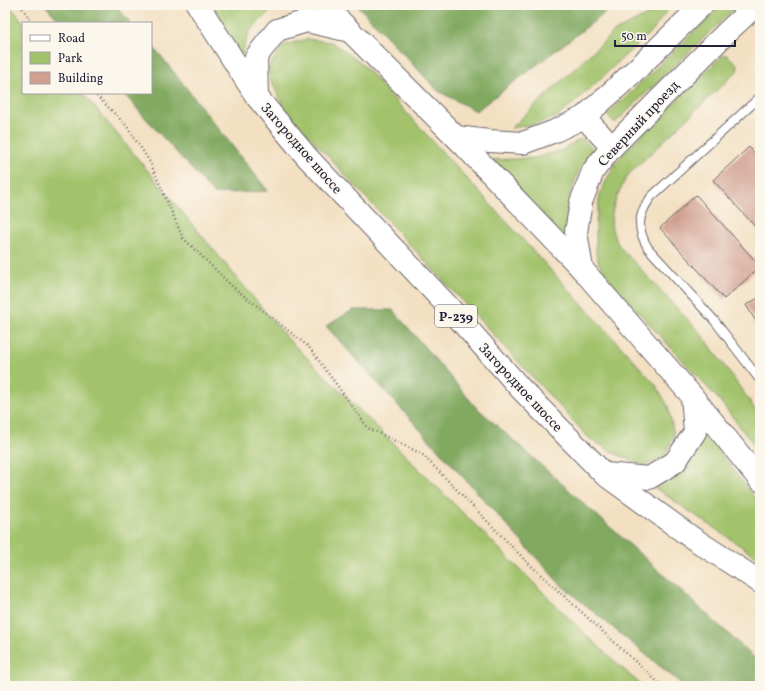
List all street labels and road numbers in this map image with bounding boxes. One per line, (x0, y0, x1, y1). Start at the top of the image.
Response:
street label: Северный проезд (594, 77, 684, 171)
street label: Загородное шоссе (256, 99, 346, 199)
road number: Р-239 (435, 305, 477, 327)
street label: Загородное шоссе (474, 339, 566, 437)

